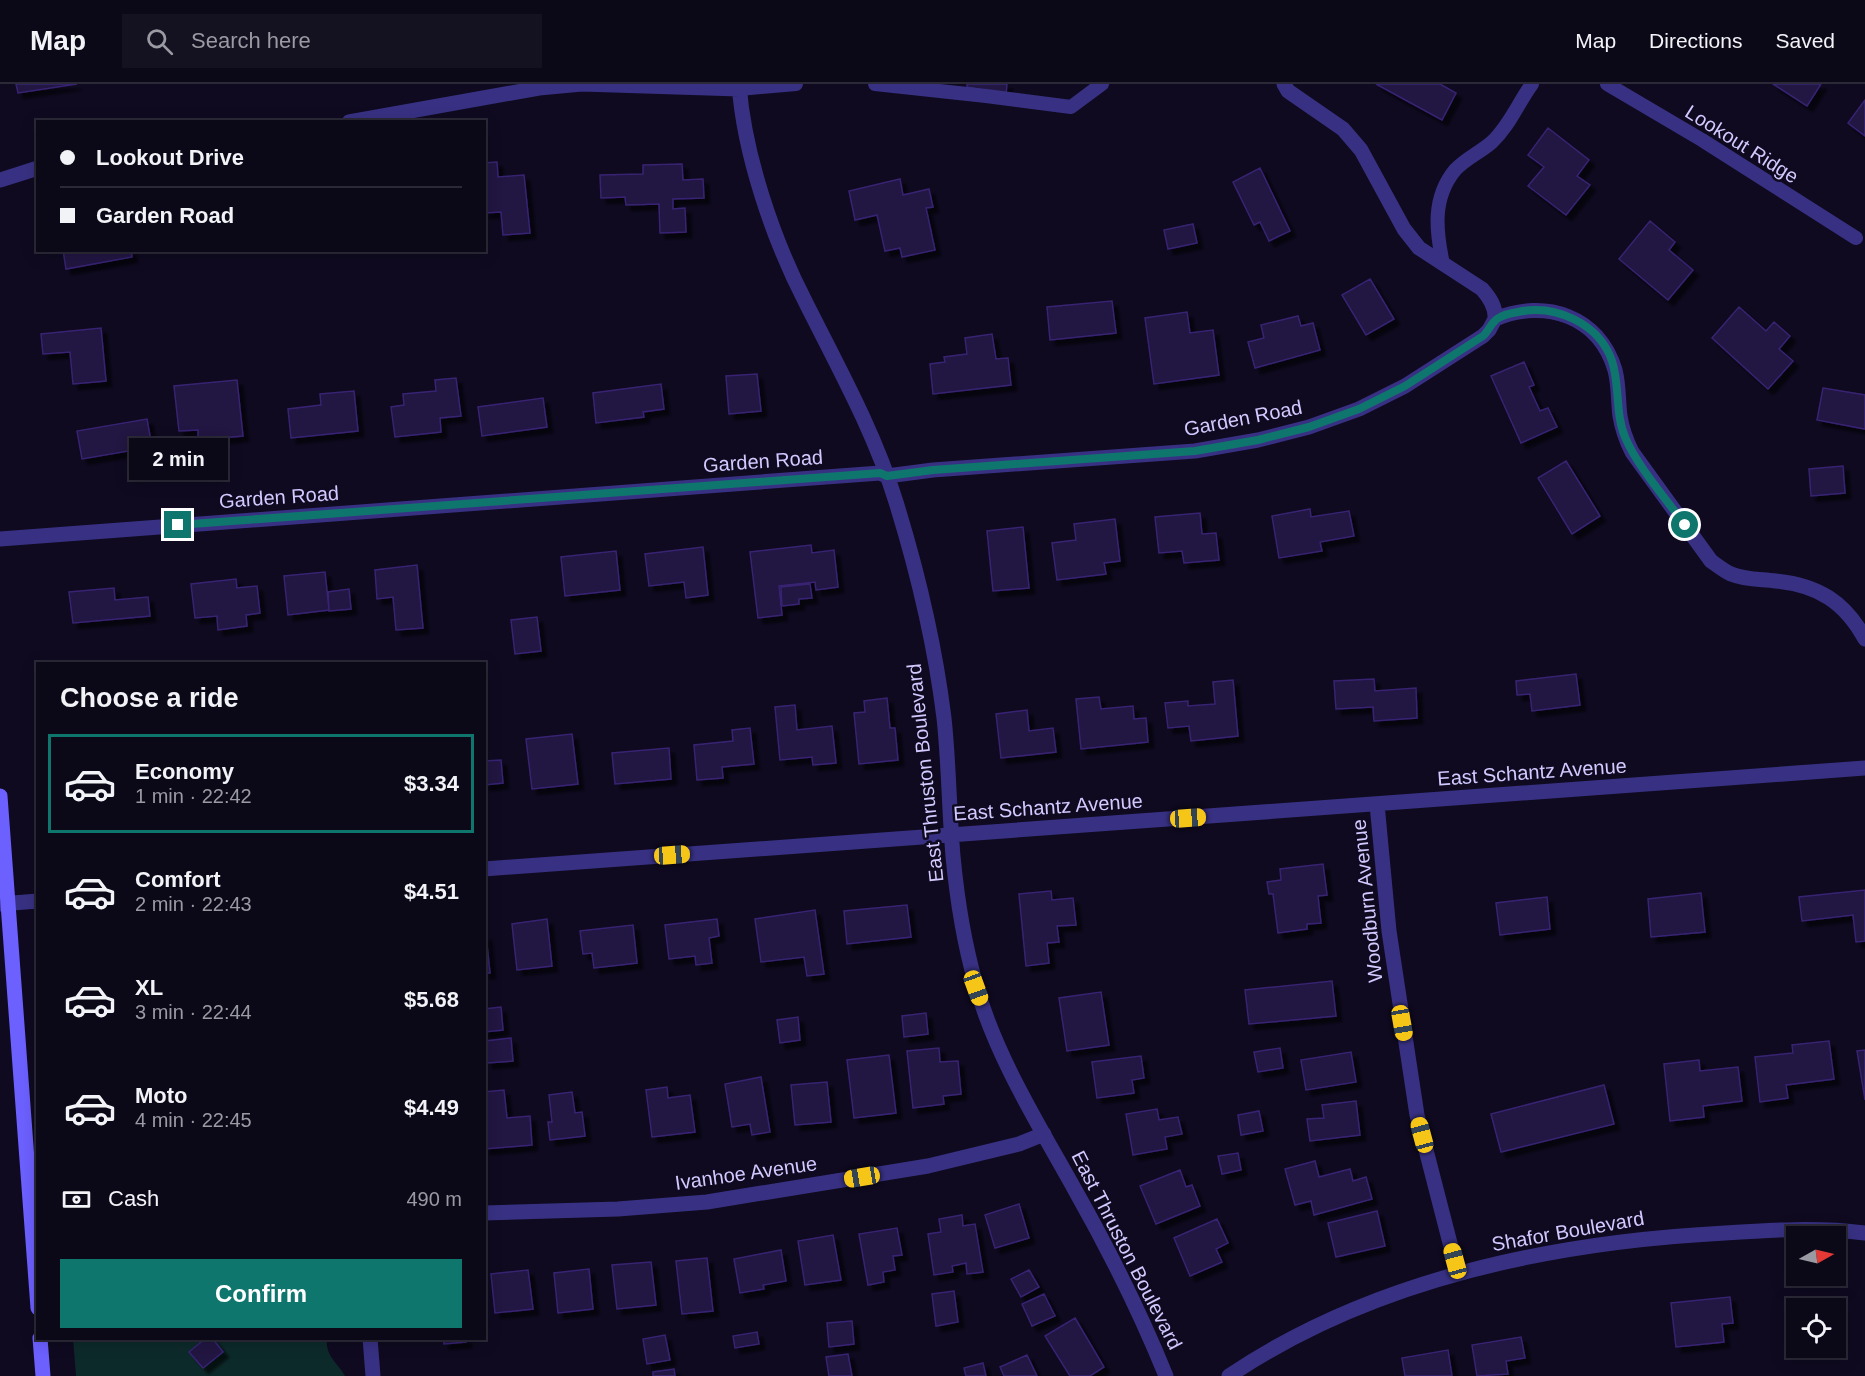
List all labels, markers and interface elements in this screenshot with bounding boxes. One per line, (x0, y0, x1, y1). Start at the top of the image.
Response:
search box (122, 14, 542, 68)
text: Map (30, 25, 86, 56)
icon: search (143, 25, 176, 58)
text: Search here (191, 28, 311, 53)
text: Map (1575, 29, 1616, 52)
text: Directions (1649, 29, 1742, 52)
text: Saved (1775, 29, 1835, 52)
street label: Lookout Ridge (1681, 100, 1803, 188)
text: Lookout Drive (96, 145, 244, 170)
text: Garden Road (96, 203, 234, 228)
street label: Garden Road (1182, 396, 1304, 440)
callout: 2 min (128, 438, 228, 480)
street label: Garden Road (702, 446, 824, 476)
text: 2 min (152, 448, 205, 470)
street label: Garden Road (218, 482, 340, 512)
route end (164, 511, 191, 538)
route start (1671, 511, 1698, 538)
street label: East Thruston Boulevard (903, 663, 947, 883)
text: Choose a ride (60, 683, 239, 713)
street label: East Schantz Avenue (1437, 754, 1627, 790)
icon: car (63, 757, 117, 811)
text: Economy (135, 759, 234, 784)
text: $3.34 (404, 771, 459, 796)
text: 1 min · 22:42 (135, 785, 252, 807)
street label: East Schantz Avenue (953, 789, 1143, 825)
car (1169, 808, 1207, 828)
street label: Woodburn Avenue (1347, 818, 1387, 984)
car (653, 845, 691, 865)
icon: car (63, 865, 117, 919)
text: Comfort (135, 867, 221, 892)
text: $4.51 (404, 879, 459, 904)
text: 2 min · 22:43 (135, 893, 252, 915)
car (961, 968, 991, 1008)
icon: car (63, 973, 117, 1027)
text: XL (135, 975, 163, 1000)
text: $5.68 (404, 987, 459, 1012)
text: 3 min · 22:44 (135, 1001, 252, 1023)
car (1390, 1004, 1414, 1042)
icon: car (63, 1081, 117, 1135)
text: Moto (135, 1083, 188, 1108)
text: $4.49 (404, 1095, 459, 1120)
text: 4 min · 22:45 (135, 1109, 252, 1131)
car (1409, 1115, 1435, 1155)
street label: East Thruston Boulevard (1067, 1147, 1187, 1353)
street label: Ivanhoe Avenue (674, 1152, 818, 1194)
car (843, 1165, 881, 1189)
icon: cash (60, 1183, 93, 1216)
text: Cash (108, 1186, 159, 1211)
text: 490 m (406, 1188, 462, 1210)
street label: Shafor Boulevard (1490, 1207, 1646, 1255)
north arrow (1786, 1226, 1846, 1286)
map controls (1786, 1226, 1846, 1358)
car (1442, 1241, 1468, 1281)
button: Confirm (60, 1259, 462, 1328)
button: locate (1786, 1298, 1846, 1358)

